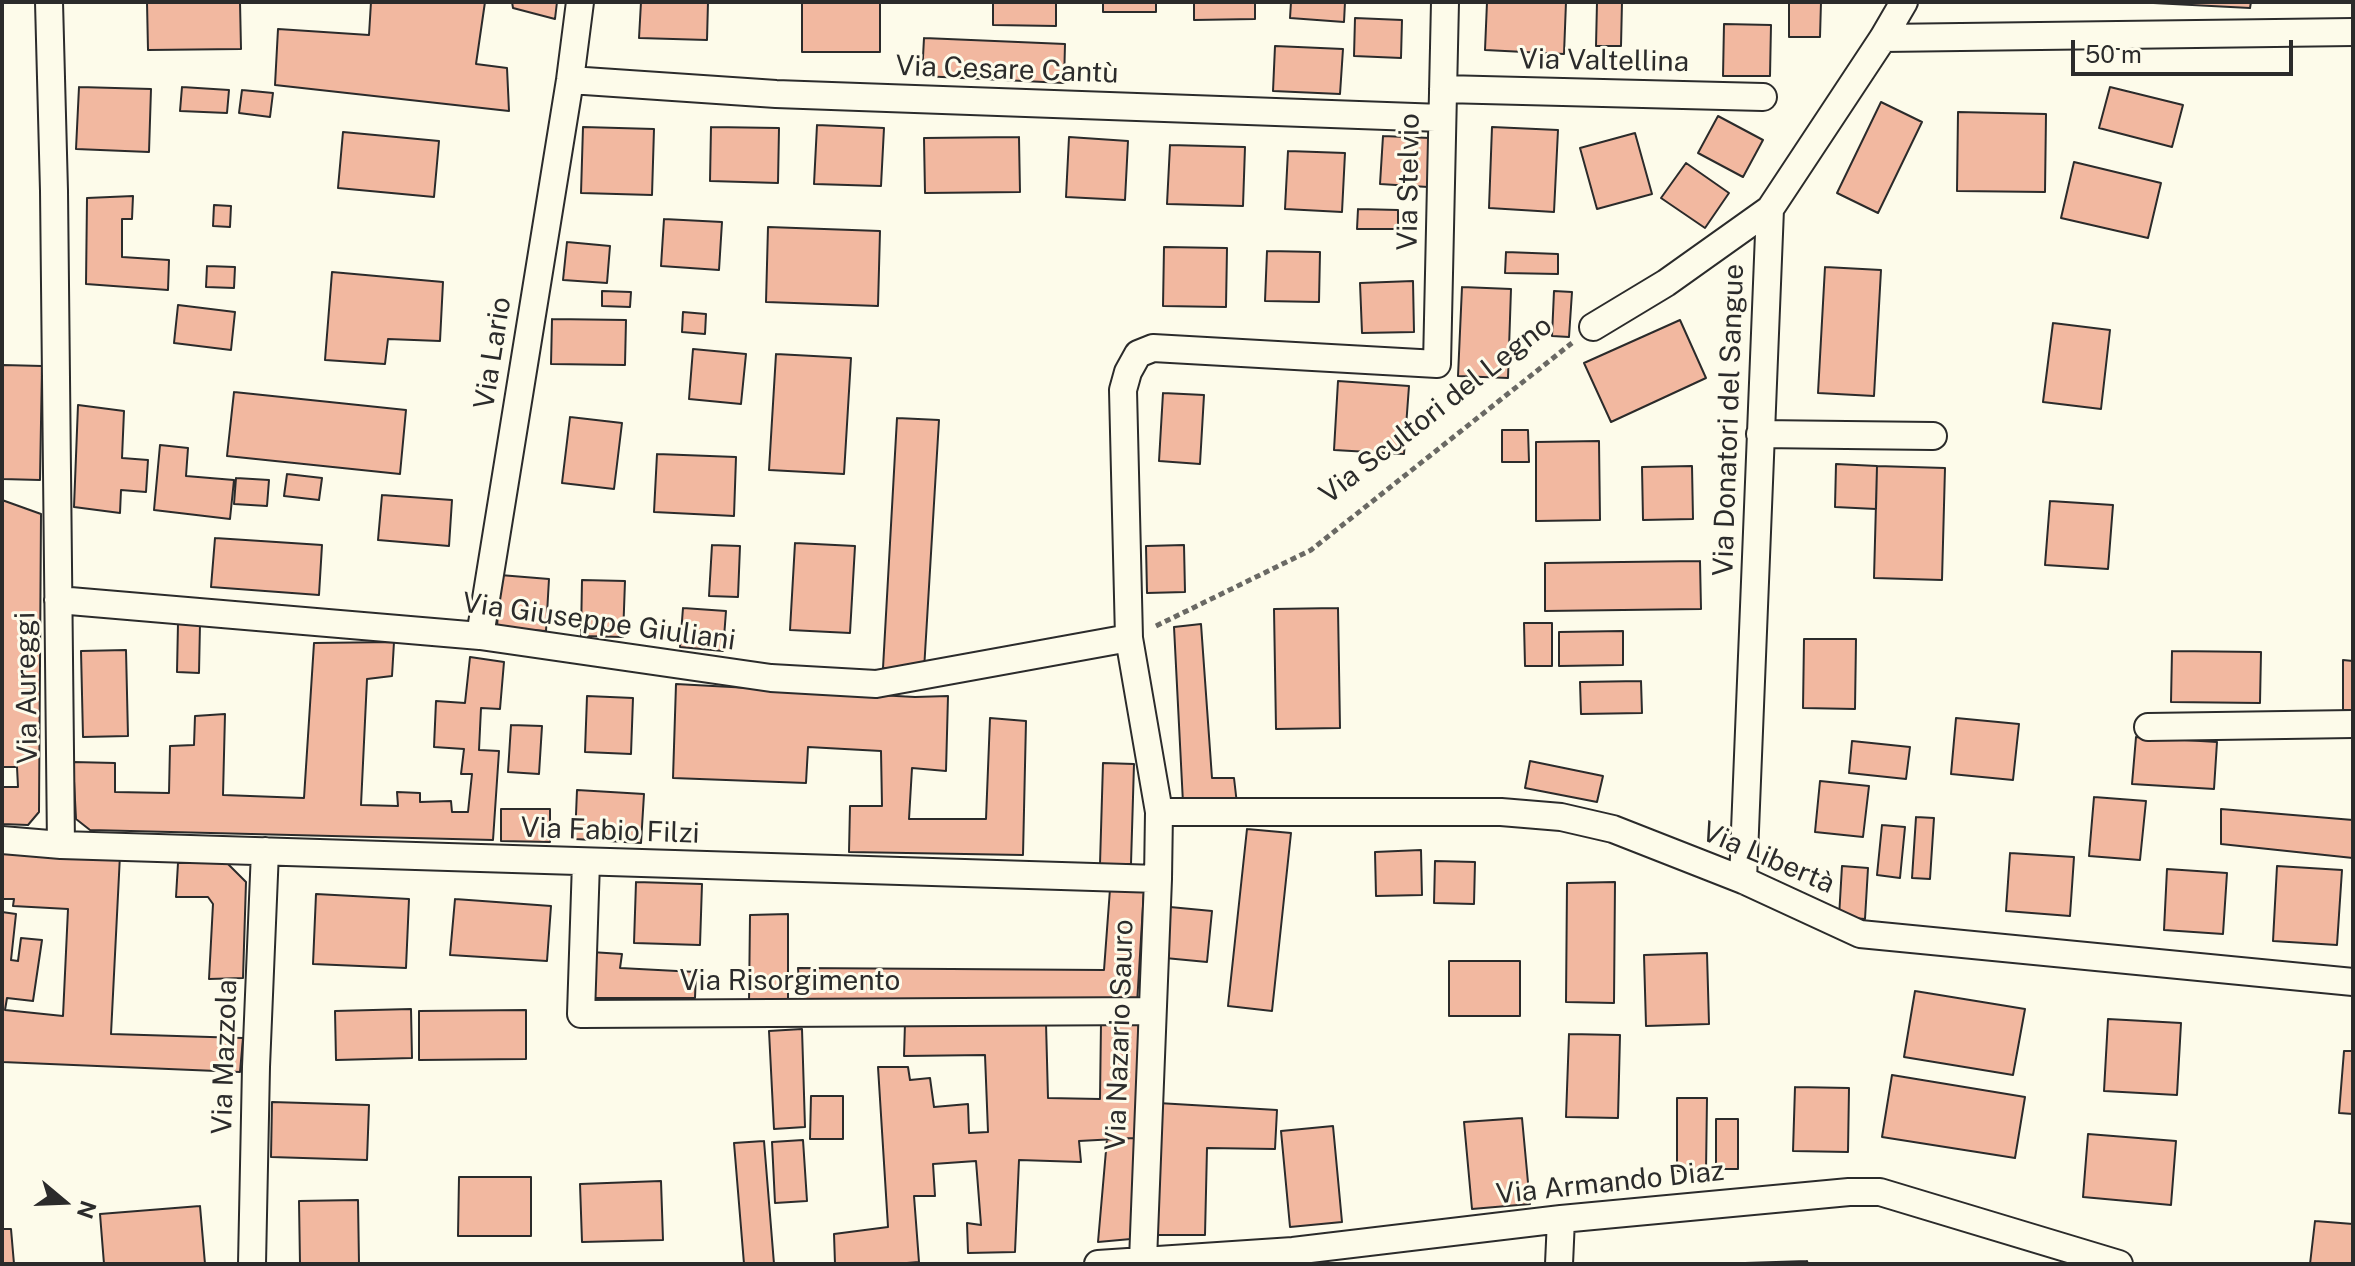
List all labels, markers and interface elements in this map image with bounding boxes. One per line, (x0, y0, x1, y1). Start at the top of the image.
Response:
scale bar (2075, 24, 2297, 74)
text: 50 m (2085, 40, 2142, 68)
street label: Via Valtellina (1519, 43, 1689, 79)
street label: Via Cesare Cantù (895, 49, 1119, 91)
street label: Via Stelvio (1391, 113, 1427, 251)
street label: Via Donatori del Sangue (1707, 263, 1751, 577)
street label: Via Lario (468, 295, 518, 411)
street label: Via Scultori del Legno (1313, 309, 1559, 511)
street label: Via Giuseppe Giuliani (460, 586, 738, 658)
street label: Via Aureggi (9, 612, 45, 764)
street label: Via Fabio Filzi (520, 811, 700, 851)
street label: Via Libertà (1697, 815, 1839, 901)
street label: Via Nazario Sauro (1099, 919, 1141, 1151)
street label: Via Risorgimento (680, 964, 900, 998)
street label: Via Mazzola (206, 979, 244, 1135)
street label: Via Armando Diaz (1494, 1154, 1726, 1212)
north arrow (24, 1162, 104, 1242)
text: N (72, 1197, 102, 1222)

